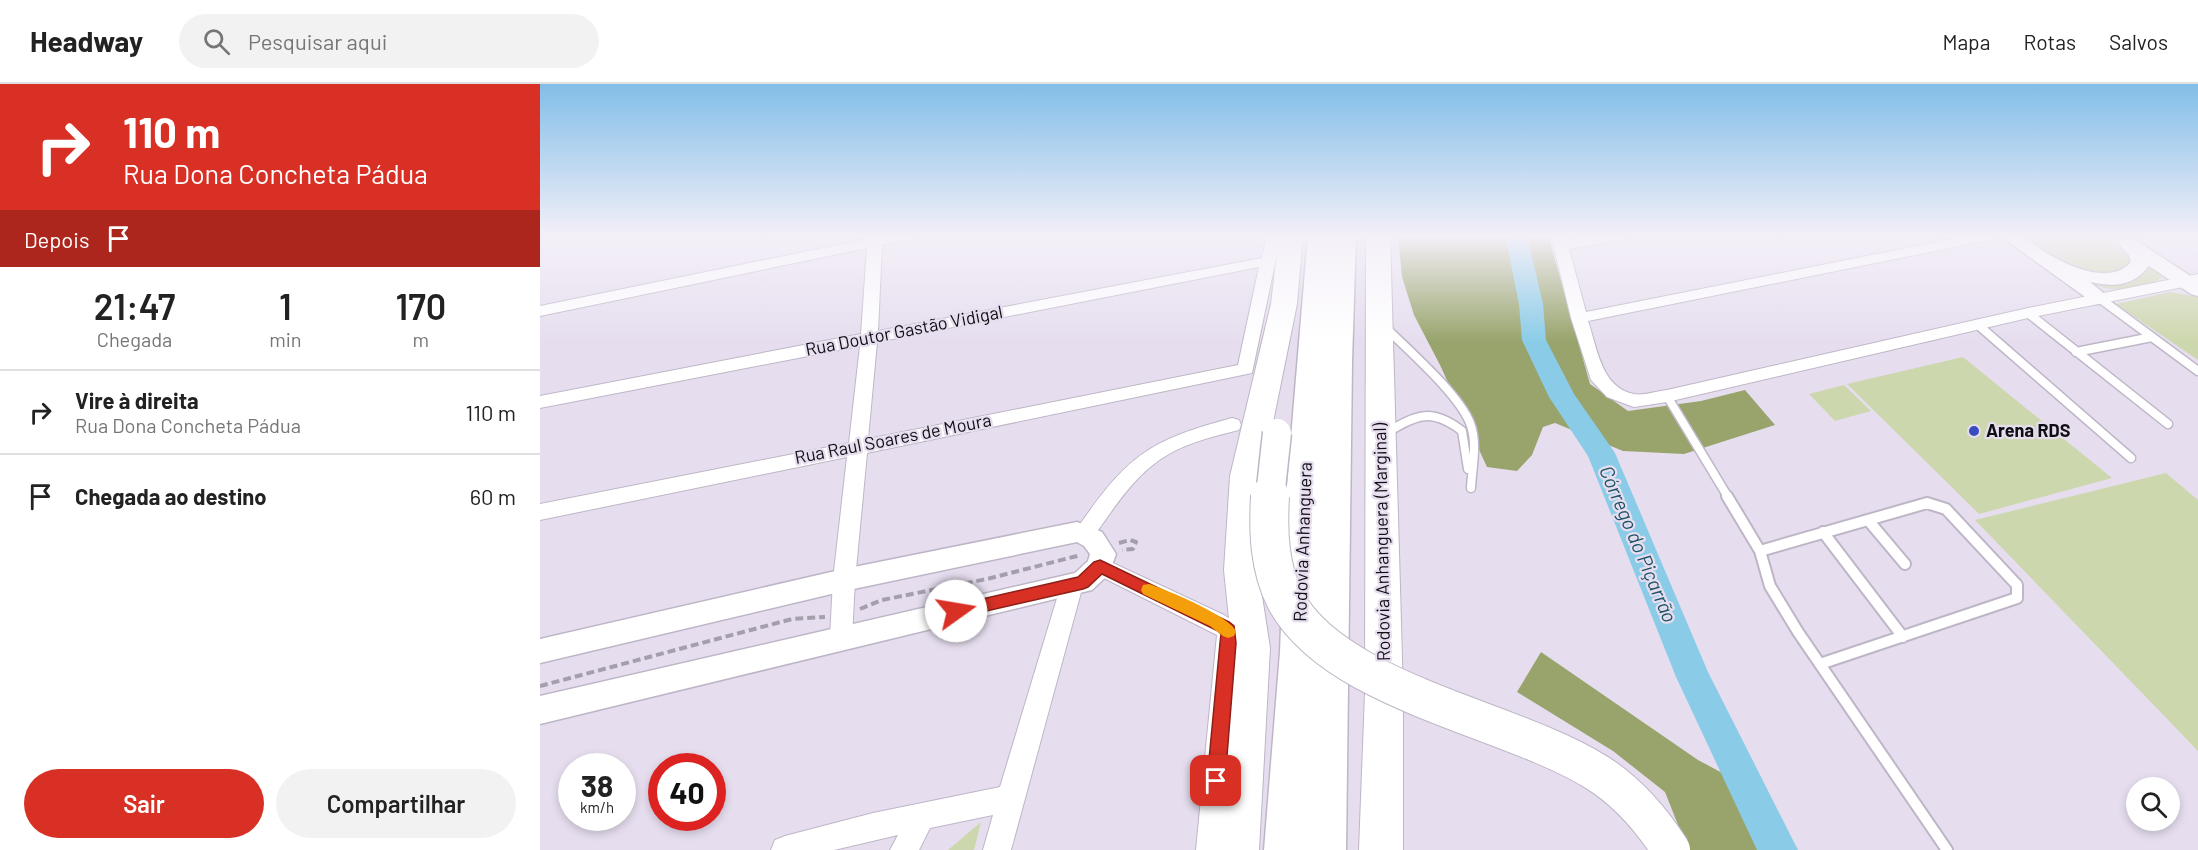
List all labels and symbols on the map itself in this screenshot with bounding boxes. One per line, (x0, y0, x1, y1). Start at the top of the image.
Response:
street label: Rua Doutor Gastão Vidigal (803, 300, 1004, 360)
street label: Rua Raul Soares de Moura (793, 408, 993, 468)
place label: Arena RDS (1986, 419, 2071, 441)
street label: Rodovia Anhanguera (Marginal) (1368, 422, 1394, 661)
marker: Arena RDS (1967, 424, 1981, 438)
street label: Rodovia Anhanguera (1288, 462, 1316, 622)
water label: Córrego do Piçarrão (1595, 462, 1683, 626)
position arrow (924, 579, 988, 643)
speed limit sign: 40 (648, 753, 726, 831)
pin (1190, 755, 1241, 806)

